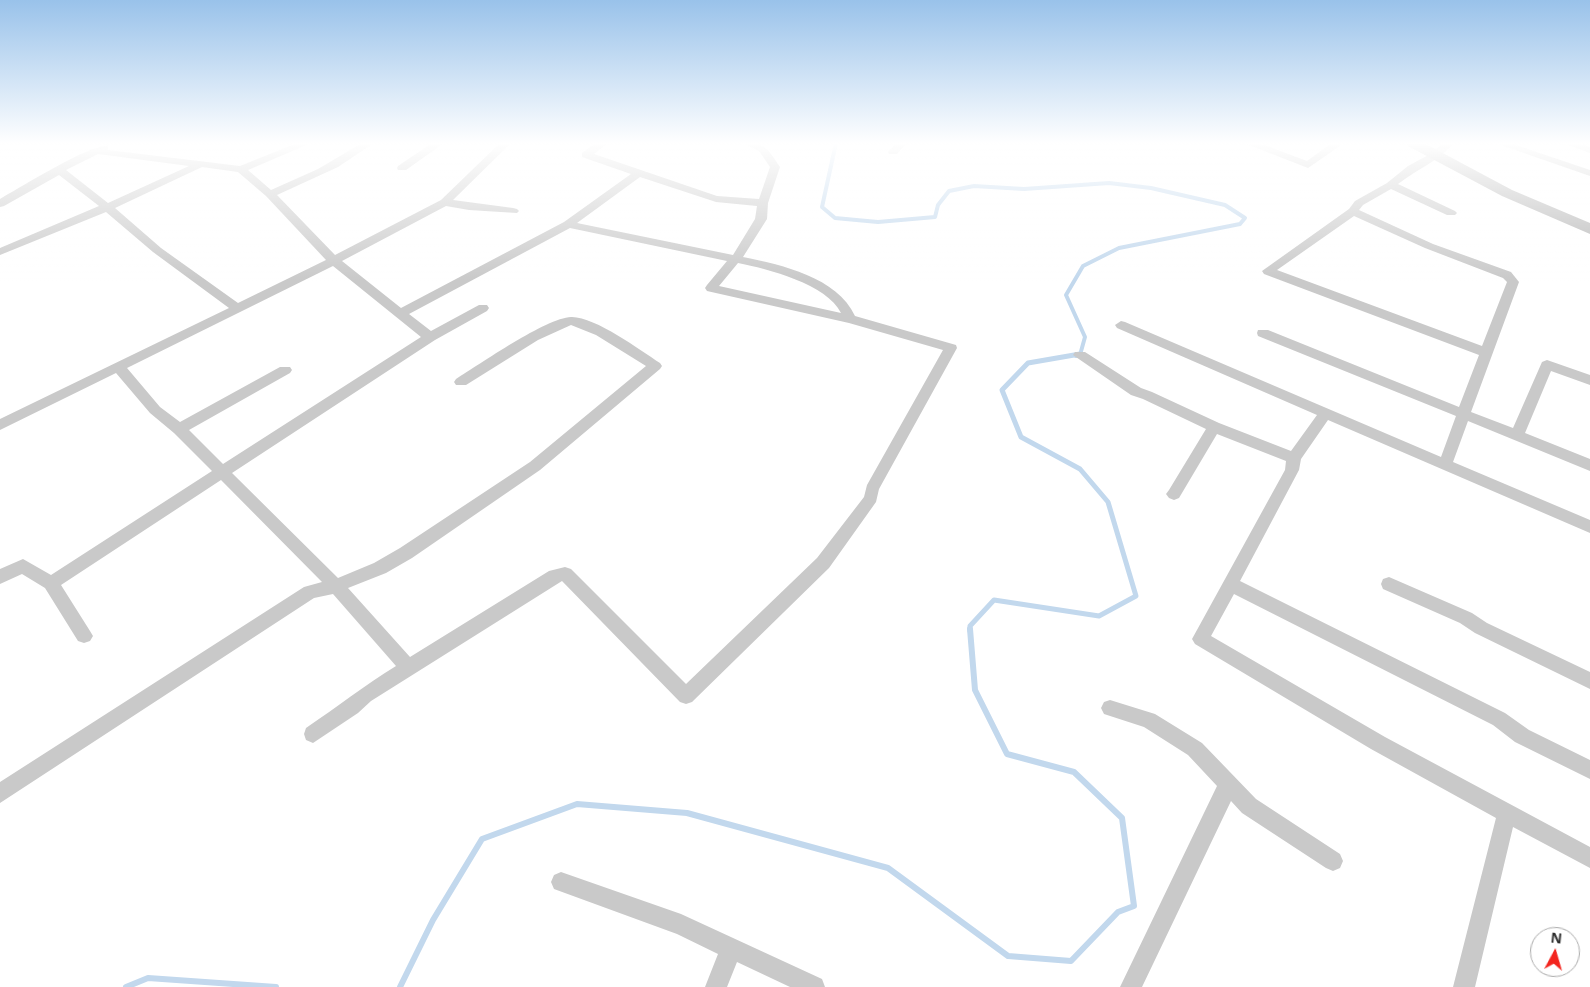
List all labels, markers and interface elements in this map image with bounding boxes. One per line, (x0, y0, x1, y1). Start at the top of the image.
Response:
north arrow (1530, 927, 1580, 977)
text: N (1550, 928, 1563, 948)

